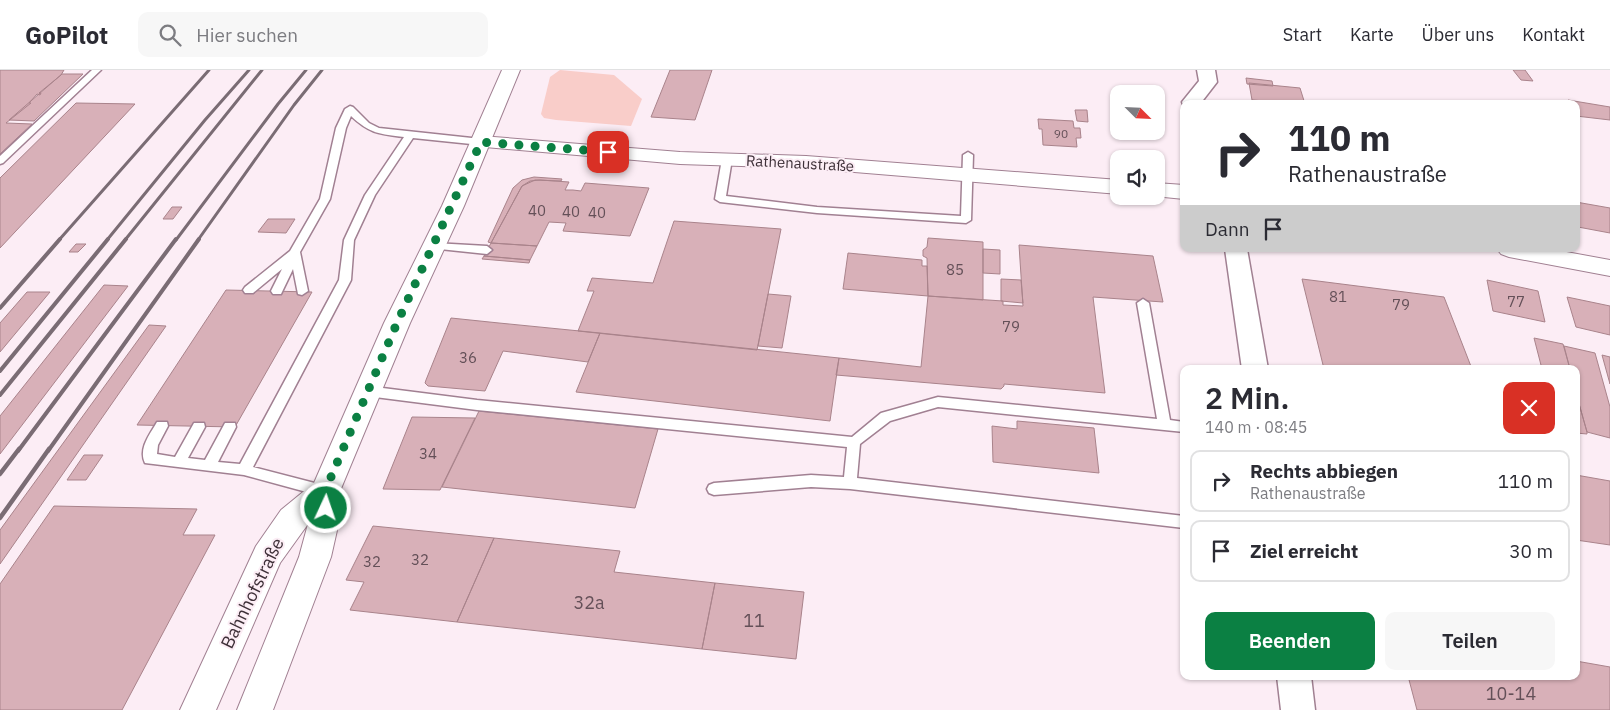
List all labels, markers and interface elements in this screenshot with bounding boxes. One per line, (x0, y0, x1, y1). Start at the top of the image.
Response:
search box (138, 12, 488, 57)
text: GoPilot (25, 19, 108, 51)
icon: search (156, 21, 184, 49)
text: Hier suchen (196, 23, 298, 47)
text: Start (1283, 23, 1322, 46)
text: Karte (1350, 23, 1394, 46)
text: Über uns (1422, 23, 1494, 46)
text: Kontakt (1522, 23, 1585, 46)
north arrow (1110, 85, 1165, 140)
map controls (1110, 85, 1165, 205)
text: 110 m (1288, 115, 1391, 161)
icon: right (1205, 120, 1270, 185)
house number: 90 (1054, 126, 1068, 141)
pin (587, 131, 629, 173)
icon: arrive (594, 138, 622, 166)
button: sound (1110, 150, 1165, 205)
street label: Rathenaustraße (745, 151, 855, 175)
text: Rathenaustraße (1288, 159, 1447, 188)
house number: 40 (528, 201, 546, 220)
house number: 40 (562, 202, 580, 221)
house number: 40 (588, 203, 606, 222)
icon: arrive (1259, 215, 1287, 243)
text: Dann (1205, 217, 1249, 241)
house number: 85 (946, 260, 964, 279)
house number: 81 (1329, 287, 1347, 306)
house number: 77 (1507, 292, 1525, 311)
house number: 79 (1392, 295, 1410, 314)
house number: 79 (1002, 317, 1020, 336)
house number: 36 (459, 348, 477, 367)
text: 2 Min. (1205, 378, 1289, 417)
button: close (1503, 382, 1555, 434)
text: 140 m · 08:45 (1205, 417, 1307, 437)
house number: 34 (419, 444, 437, 463)
text: Rechts abbiegen (1250, 459, 1398, 483)
icon: right (1207, 467, 1235, 495)
text: 110 m (1498, 469, 1553, 493)
position arrow (299, 481, 351, 533)
text: Rathenaustraße (1250, 483, 1366, 503)
street label: Bahnhofstraße (215, 534, 289, 652)
icon: arrive (1207, 537, 1235, 565)
text: Ziel erreicht (1250, 539, 1358, 563)
text: 30 m (1509, 539, 1553, 563)
house number: 32 (411, 550, 429, 569)
house number: 32 (363, 552, 381, 571)
house number: 32a (573, 591, 605, 614)
house number: 11 (743, 609, 765, 632)
button: Beenden (1205, 612, 1375, 670)
button: Teilen (1385, 612, 1555, 670)
house number: 10-14 (1486, 682, 1536, 705)

